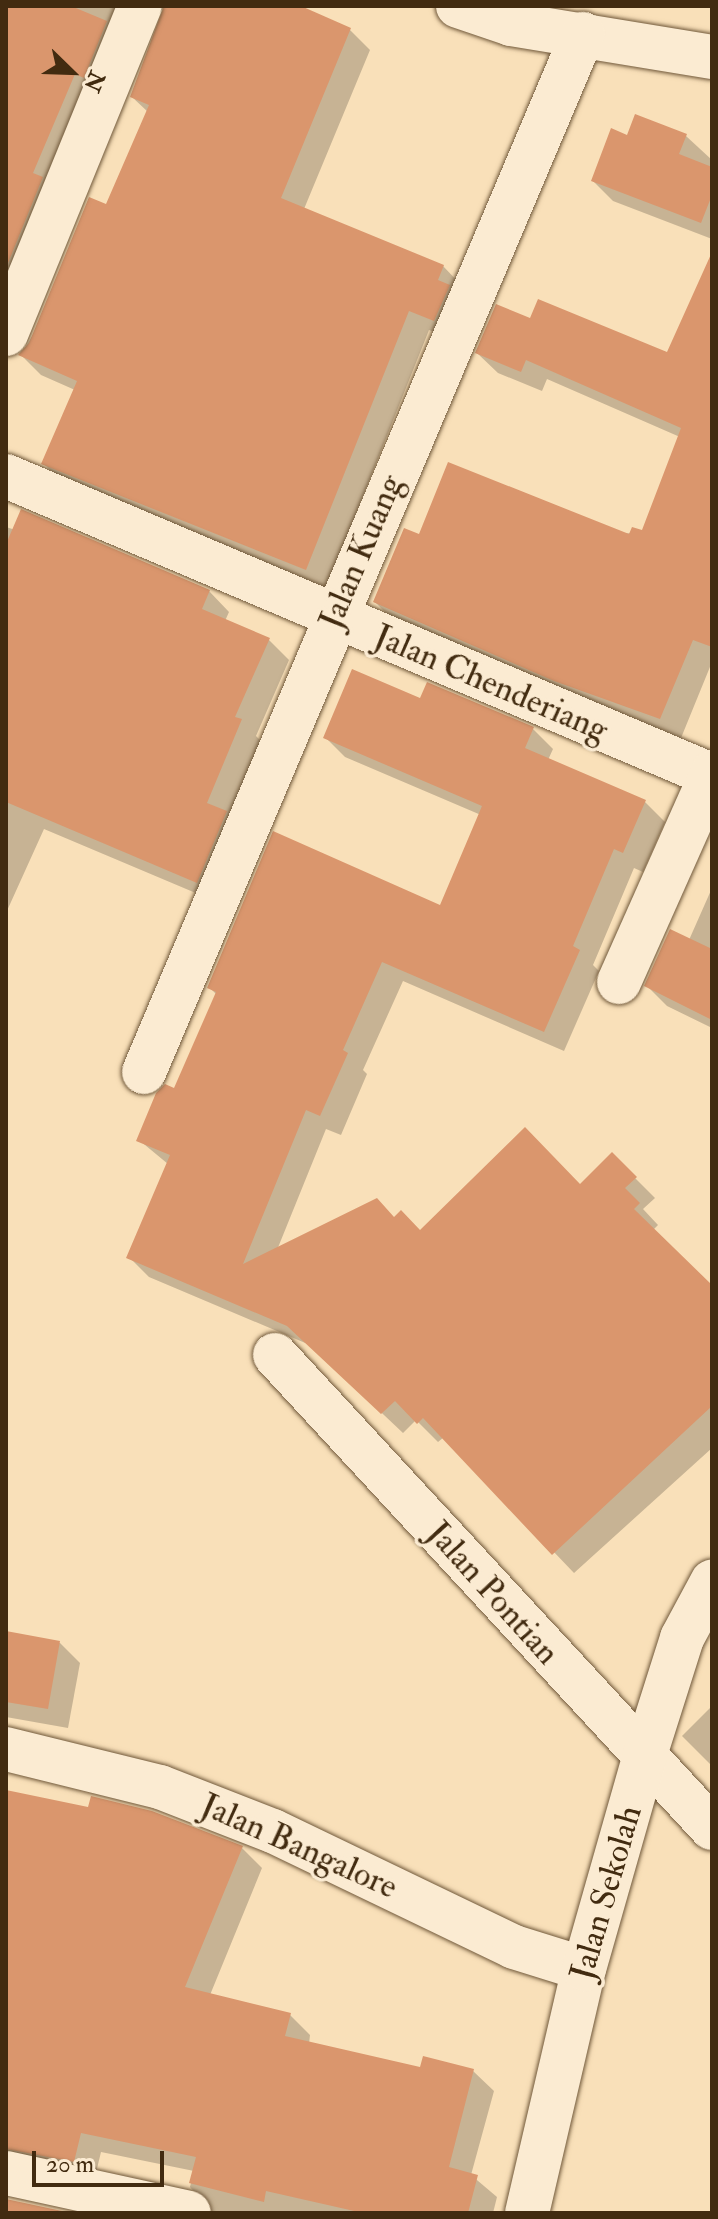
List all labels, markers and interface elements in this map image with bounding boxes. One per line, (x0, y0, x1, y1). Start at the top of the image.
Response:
north arrow (32, 32, 112, 112)
text: N (77, 67, 111, 96)
street label: Jalan Kuang (310, 469, 412, 635)
street label: Jalan Chenderiang (368, 615, 614, 751)
street label: Jalan Pontian (418, 1513, 568, 1673)
street label: Jalan Bangalore (195, 1785, 403, 1907)
street label: Jalan Sekolah (562, 1801, 650, 1985)
scale bar (36, 2135, 168, 2185)
text: 20 m (46, 2149, 94, 2180)

